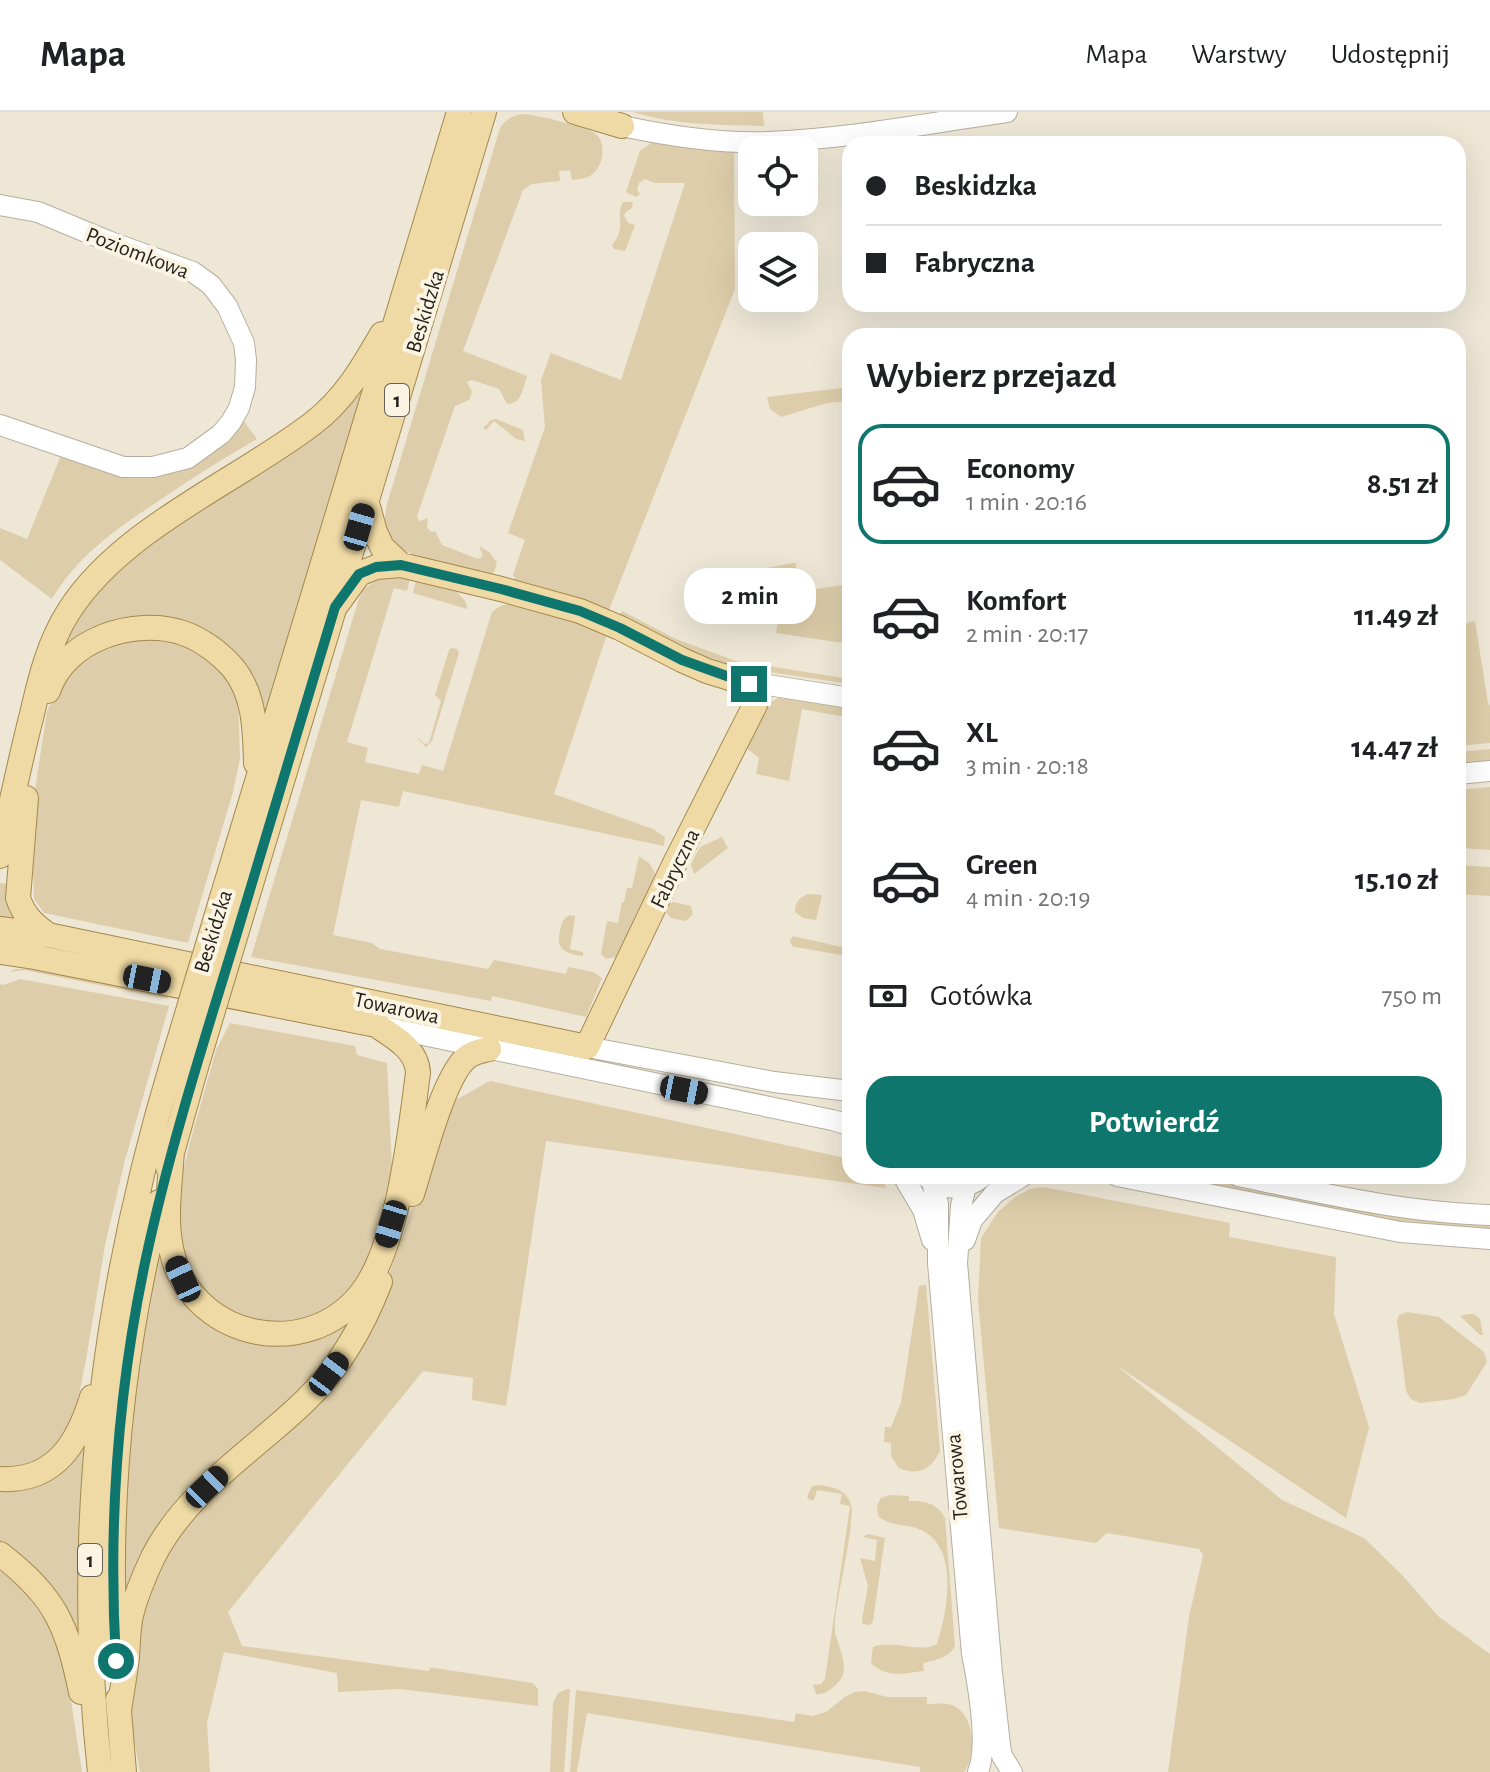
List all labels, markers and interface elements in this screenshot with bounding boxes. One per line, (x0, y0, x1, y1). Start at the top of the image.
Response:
text: Mapa (40, 36, 126, 74)
text: Mapa (1085, 41, 1147, 69)
text: Warstwy (1191, 41, 1287, 69)
text: Udostępnij (1331, 41, 1450, 69)
map controls (738, 136, 818, 312)
button: locate (738, 136, 818, 216)
text: Beskidzka (914, 171, 1037, 201)
street label: Poziomkowa (83, 223, 192, 283)
button: layers (738, 232, 818, 312)
text: Fabryczna (914, 248, 1035, 278)
street label: Beskidzka (402, 267, 448, 355)
text: Wybierz przejazd (866, 358, 1117, 394)
road number: 1 (385, 384, 409, 416)
icon: car (870, 448, 942, 520)
text: Economy (966, 454, 1075, 484)
text: 8.51 zł (1367, 469, 1438, 499)
text: 1 min · 20:16 (966, 489, 1087, 515)
car (341, 501, 377, 553)
callout: 2 min (683, 568, 815, 624)
icon: car (870, 580, 942, 652)
text: 2 min (721, 583, 779, 609)
text: Komfort (966, 586, 1066, 616)
text: 11.49 zł (1354, 601, 1438, 631)
text: 2 min · 20:17 (966, 621, 1088, 647)
route end (731, 666, 767, 702)
icon: car (870, 712, 942, 784)
text: XL (966, 718, 998, 748)
text: 14.47 zł (1351, 733, 1438, 763)
text: 3 min · 20:18 (966, 753, 1089, 779)
street label: Fabryczna (646, 825, 704, 912)
icon: car (870, 844, 942, 916)
text: Green (966, 850, 1038, 880)
text: 15.10 zł (1355, 865, 1438, 895)
text: 4 min · 20:19 (966, 885, 1091, 911)
street label: Beskidzka (190, 887, 236, 975)
car (121, 963, 173, 995)
icon: cash (866, 974, 910, 1018)
text: Gotówka (930, 981, 1033, 1011)
text: 750 m (1381, 983, 1442, 1009)
street label: Towarowa (352, 988, 441, 1028)
car (658, 1074, 710, 1106)
button: Potwierdź (866, 1076, 1442, 1168)
car (373, 1198, 409, 1250)
car (162, 1252, 204, 1306)
car (305, 1348, 353, 1400)
street label: Towarowa (942, 1433, 972, 1521)
car (181, 1462, 233, 1512)
road number: 1 (78, 1544, 102, 1576)
route start (98, 1643, 134, 1679)

